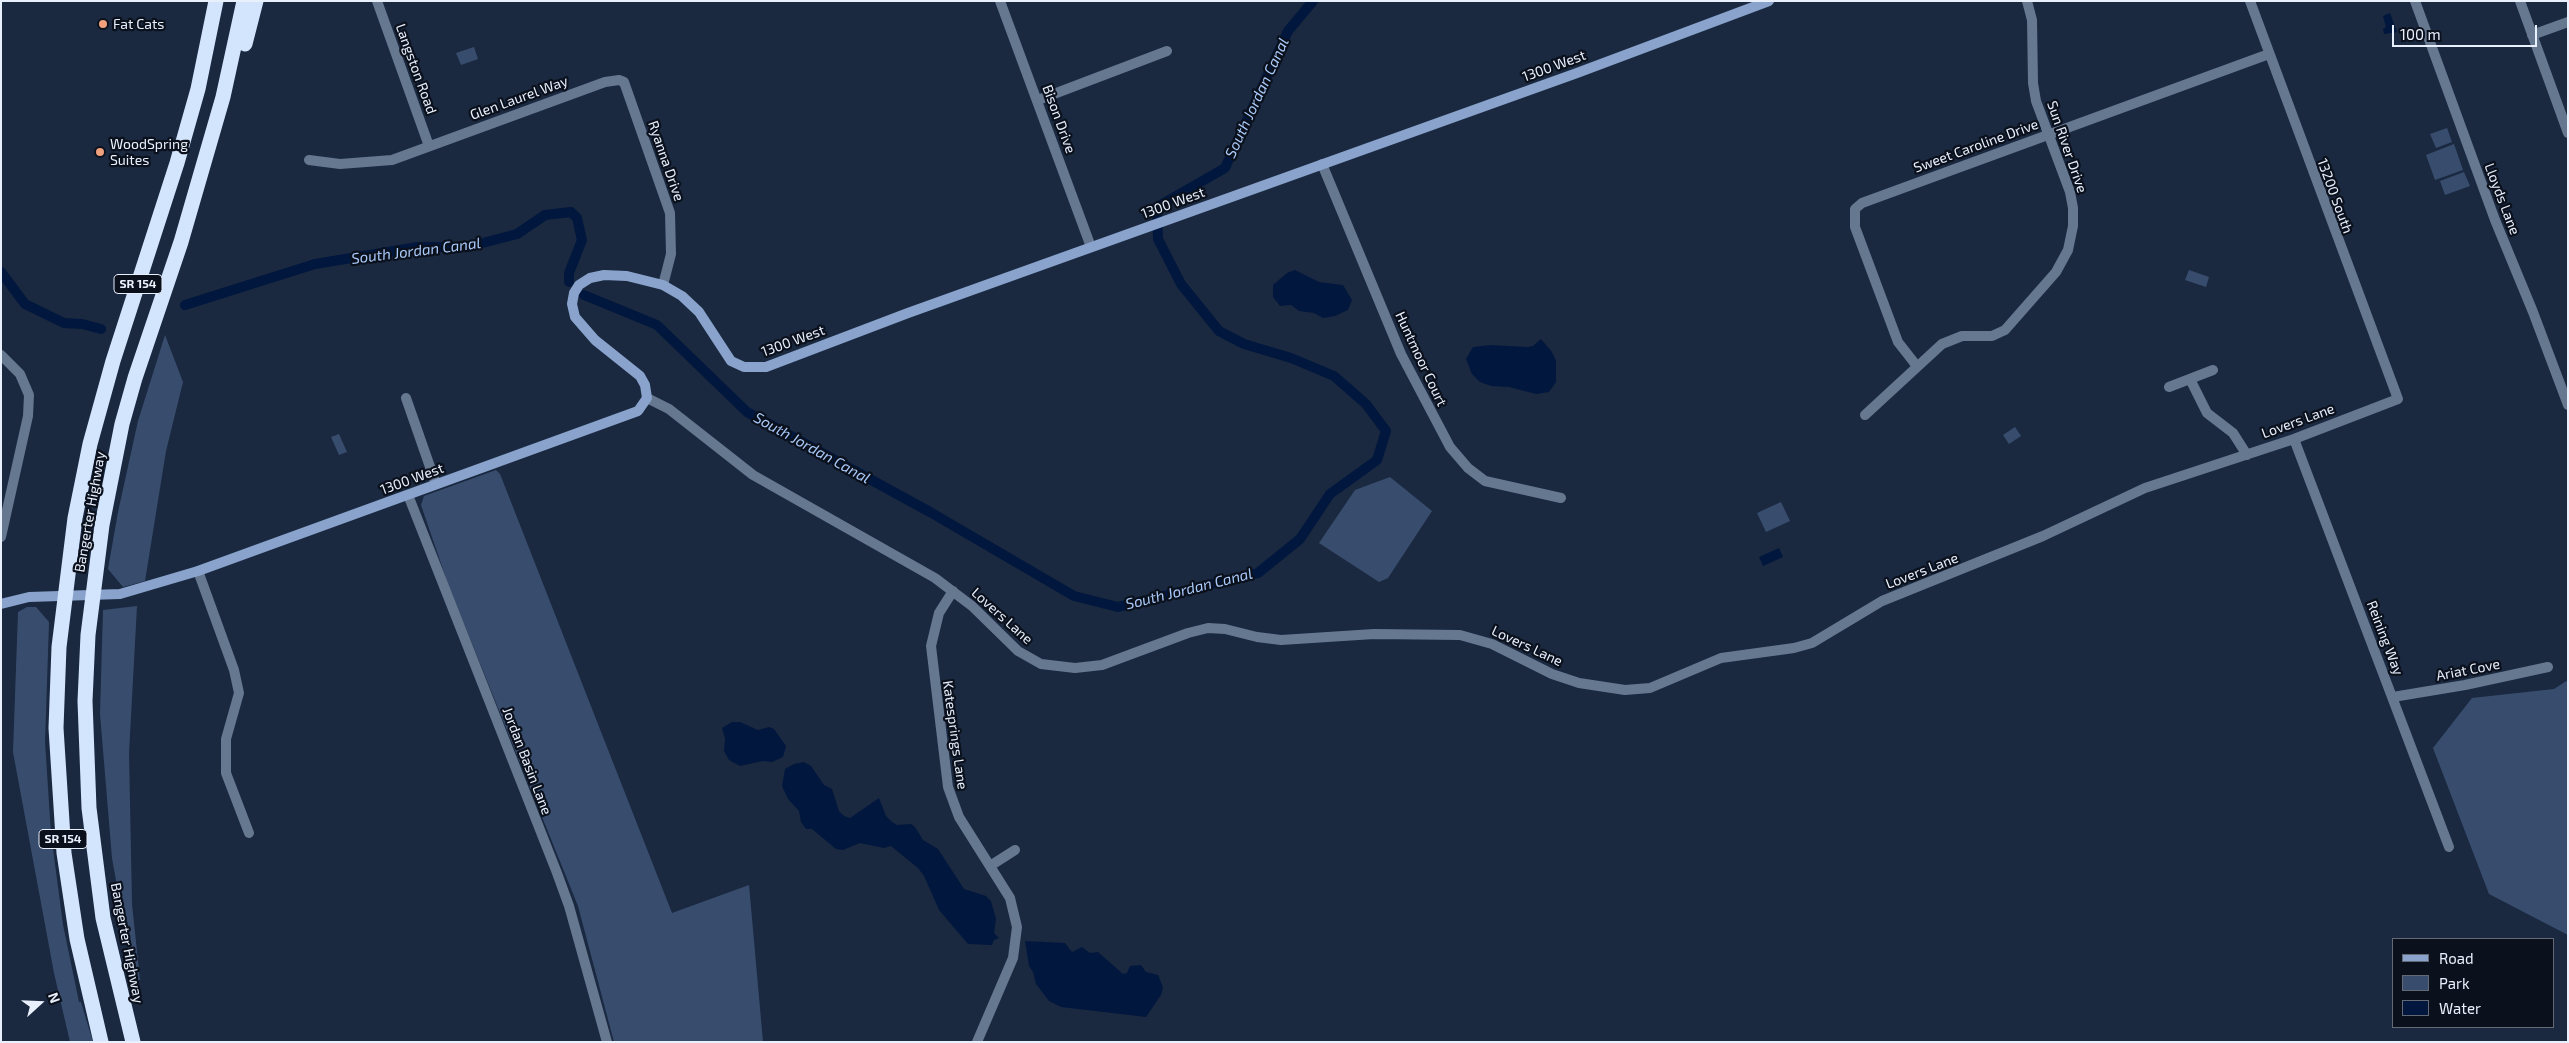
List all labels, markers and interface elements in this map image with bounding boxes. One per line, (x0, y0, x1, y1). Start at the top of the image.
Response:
scale bar (2394, 15, 2539, 47)
place label: Fat Cats (113, 16, 164, 32)
marker: Fat Cats (97, 18, 109, 30)
street label: Langston Road (392, 22, 440, 116)
text: 100 m (2400, 25, 2441, 43)
water label: South Jordan Canal (1221, 35, 1293, 161)
street label: 1300 West (1520, 47, 1588, 85)
street label: Glen Laurel Way (468, 72, 570, 124)
street label: Bison Drive (1039, 82, 1079, 156)
street label: Sun River Drive (2043, 99, 2091, 195)
street label: Sweet Caroline Drive (1911, 116, 2041, 176)
street label: Ryanna Drive (644, 119, 688, 203)
place label: WoodSpring Suites (110, 136, 188, 168)
marker: WoodSpring Suites (94, 146, 106, 158)
street label: 13200 South (2314, 156, 2356, 236)
street label: Lloyds Lane (2481, 161, 2523, 237)
street label: 1300 West (1139, 184, 1207, 222)
water label: South Jordan Canal (350, 234, 482, 268)
road number: SR 154 (114, 274, 162, 294)
street label: Huntmoor Court (1392, 309, 1450, 409)
street label: 1300 West (759, 322, 827, 360)
street label: Lovers Lane (2259, 400, 2337, 442)
water label: South Jordan Canal (751, 409, 873, 487)
street label: Bangerter Highway (71, 450, 109, 574)
street label: 1300 West (378, 460, 446, 498)
street label: Lovers Lane (1883, 549, 1961, 593)
water label: South Jordan Canal (1124, 565, 1254, 613)
street label: Lovers Lane (968, 584, 1036, 648)
street label: Reining Way (2363, 598, 2407, 678)
street label: Lovers Lane (1489, 622, 1565, 670)
street label: Ariat Cove (2435, 656, 2501, 684)
street label: Katesprings Lane (939, 679, 971, 791)
street label: Jordan Basin Lane (499, 705, 555, 817)
road number: SR 154 (39, 830, 87, 849)
street label: Bangerter Highway (107, 881, 147, 1005)
legend (2392, 938, 2554, 1028)
text: Road (2439, 949, 2474, 967)
text: Park (2439, 974, 2470, 992)
north arrow (15, 978, 65, 1028)
text: N (45, 990, 64, 1005)
text: Water (2439, 999, 2481, 1017)

